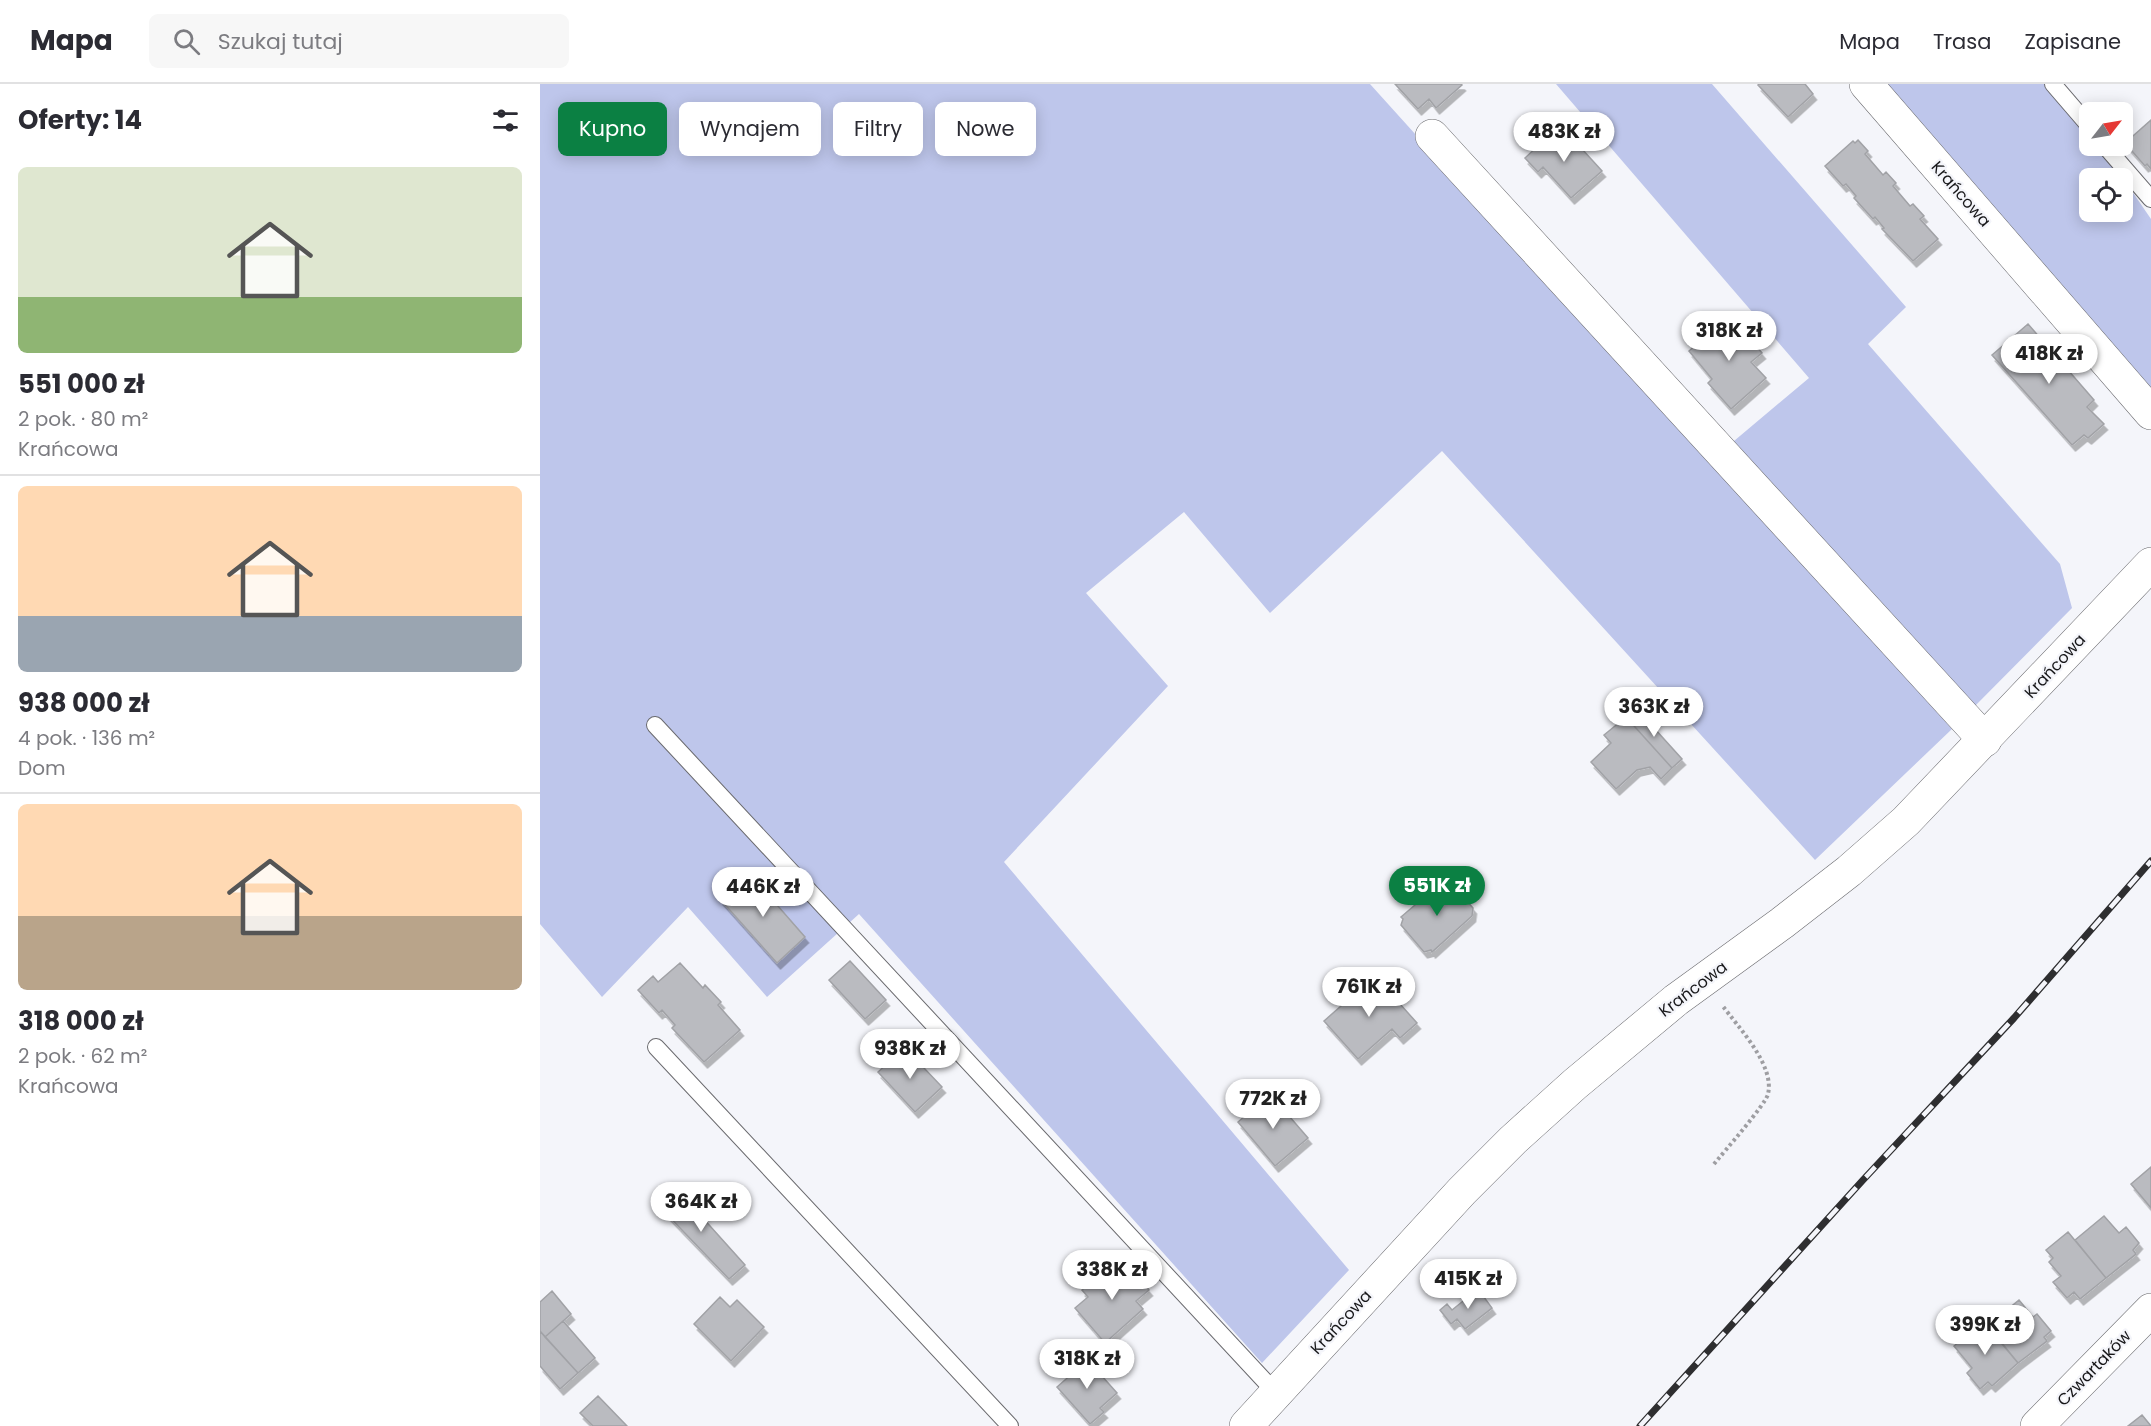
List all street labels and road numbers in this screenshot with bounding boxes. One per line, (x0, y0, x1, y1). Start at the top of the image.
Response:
street label: Krańcowa (1926, 156, 1996, 232)
street label: Krańcowa (2019, 629, 2091, 703)
street label: Krańcowa (1654, 956, 1732, 1022)
street label: Krańcowa (1305, 1285, 1377, 1359)
street label: Czwartaków (2052, 1325, 2136, 1411)

